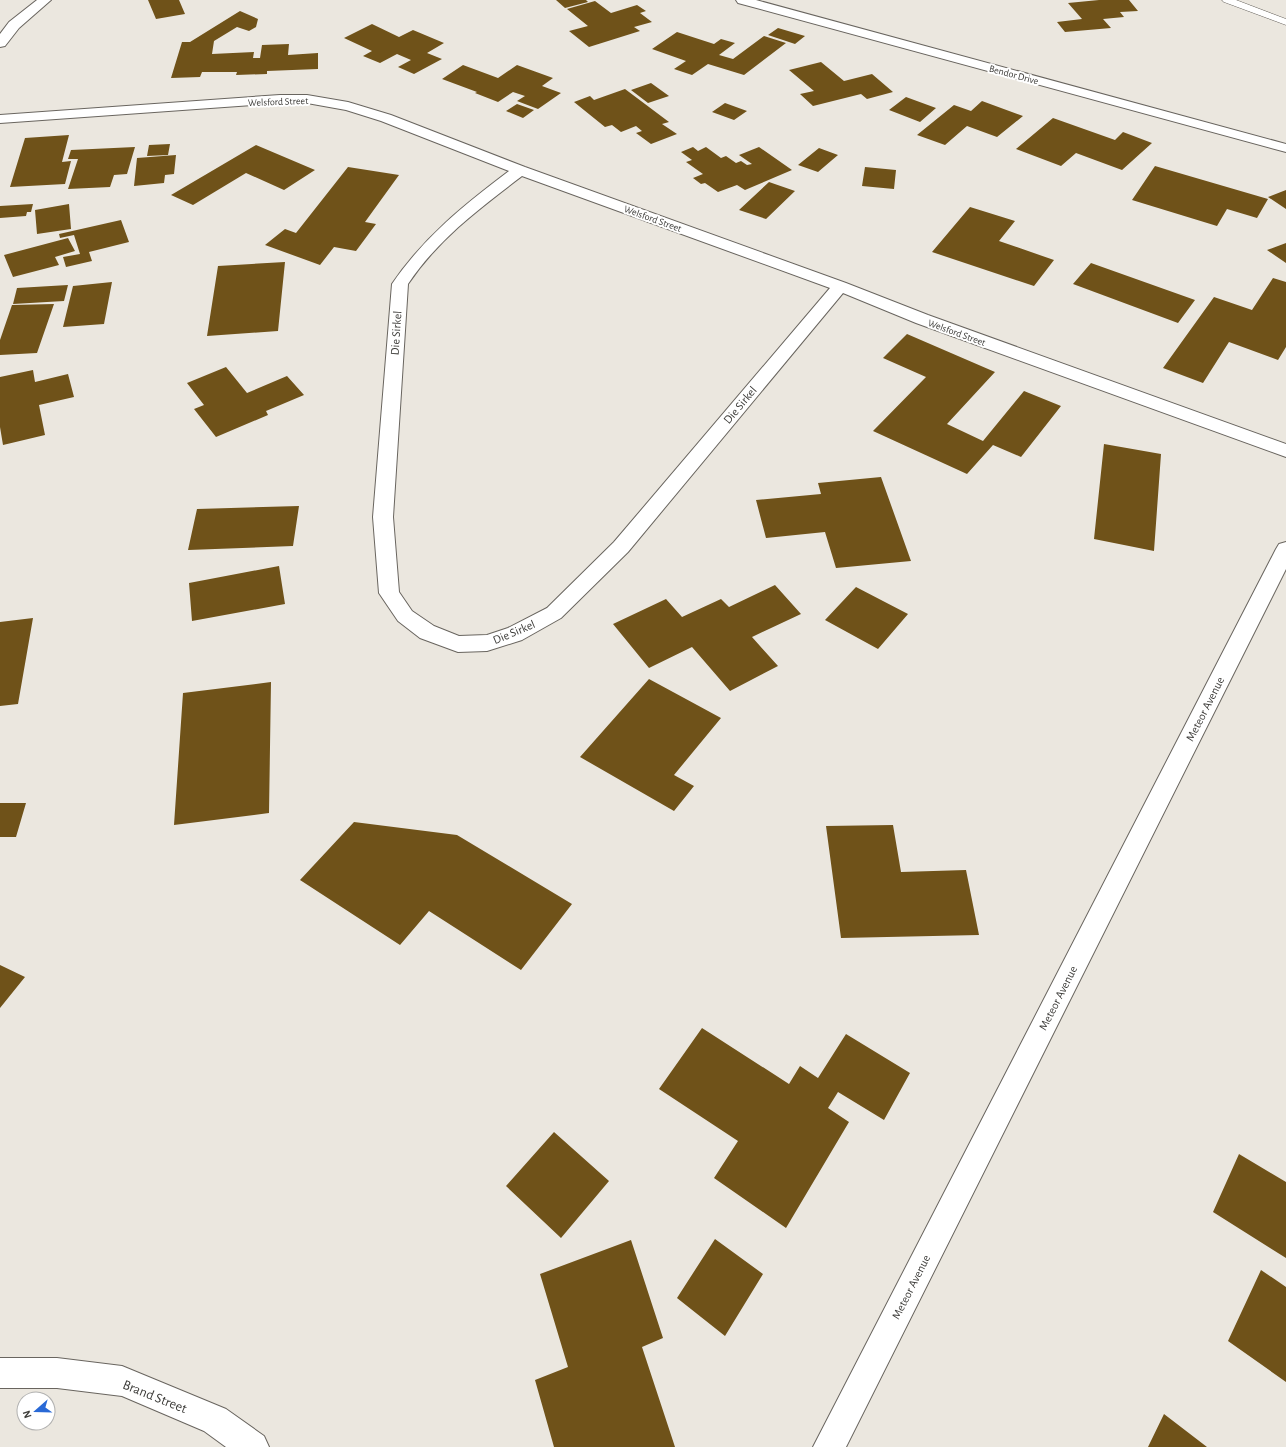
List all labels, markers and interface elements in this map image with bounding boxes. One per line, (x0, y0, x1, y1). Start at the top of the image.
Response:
street label: Bendor Drive (988, 64, 1040, 86)
street label: Welsford Street (248, 96, 309, 108)
street label: Welsford Street (623, 204, 684, 234)
street label: Die Sirkel (388, 310, 404, 356)
street label: Welsford Street (927, 318, 988, 348)
street label: Die Sirkel (721, 384, 759, 426)
street label: Die Sirkel (491, 618, 537, 646)
street label: Meteor Avenue (1184, 675, 1226, 743)
street label: Meteor Avenue (1037, 964, 1079, 1032)
street label: Meteor Avenue (890, 1253, 932, 1321)
street label: Brand Street (121, 1378, 189, 1416)
north arrow (16, 1391, 56, 1431)
text: N (21, 1409, 34, 1420)

